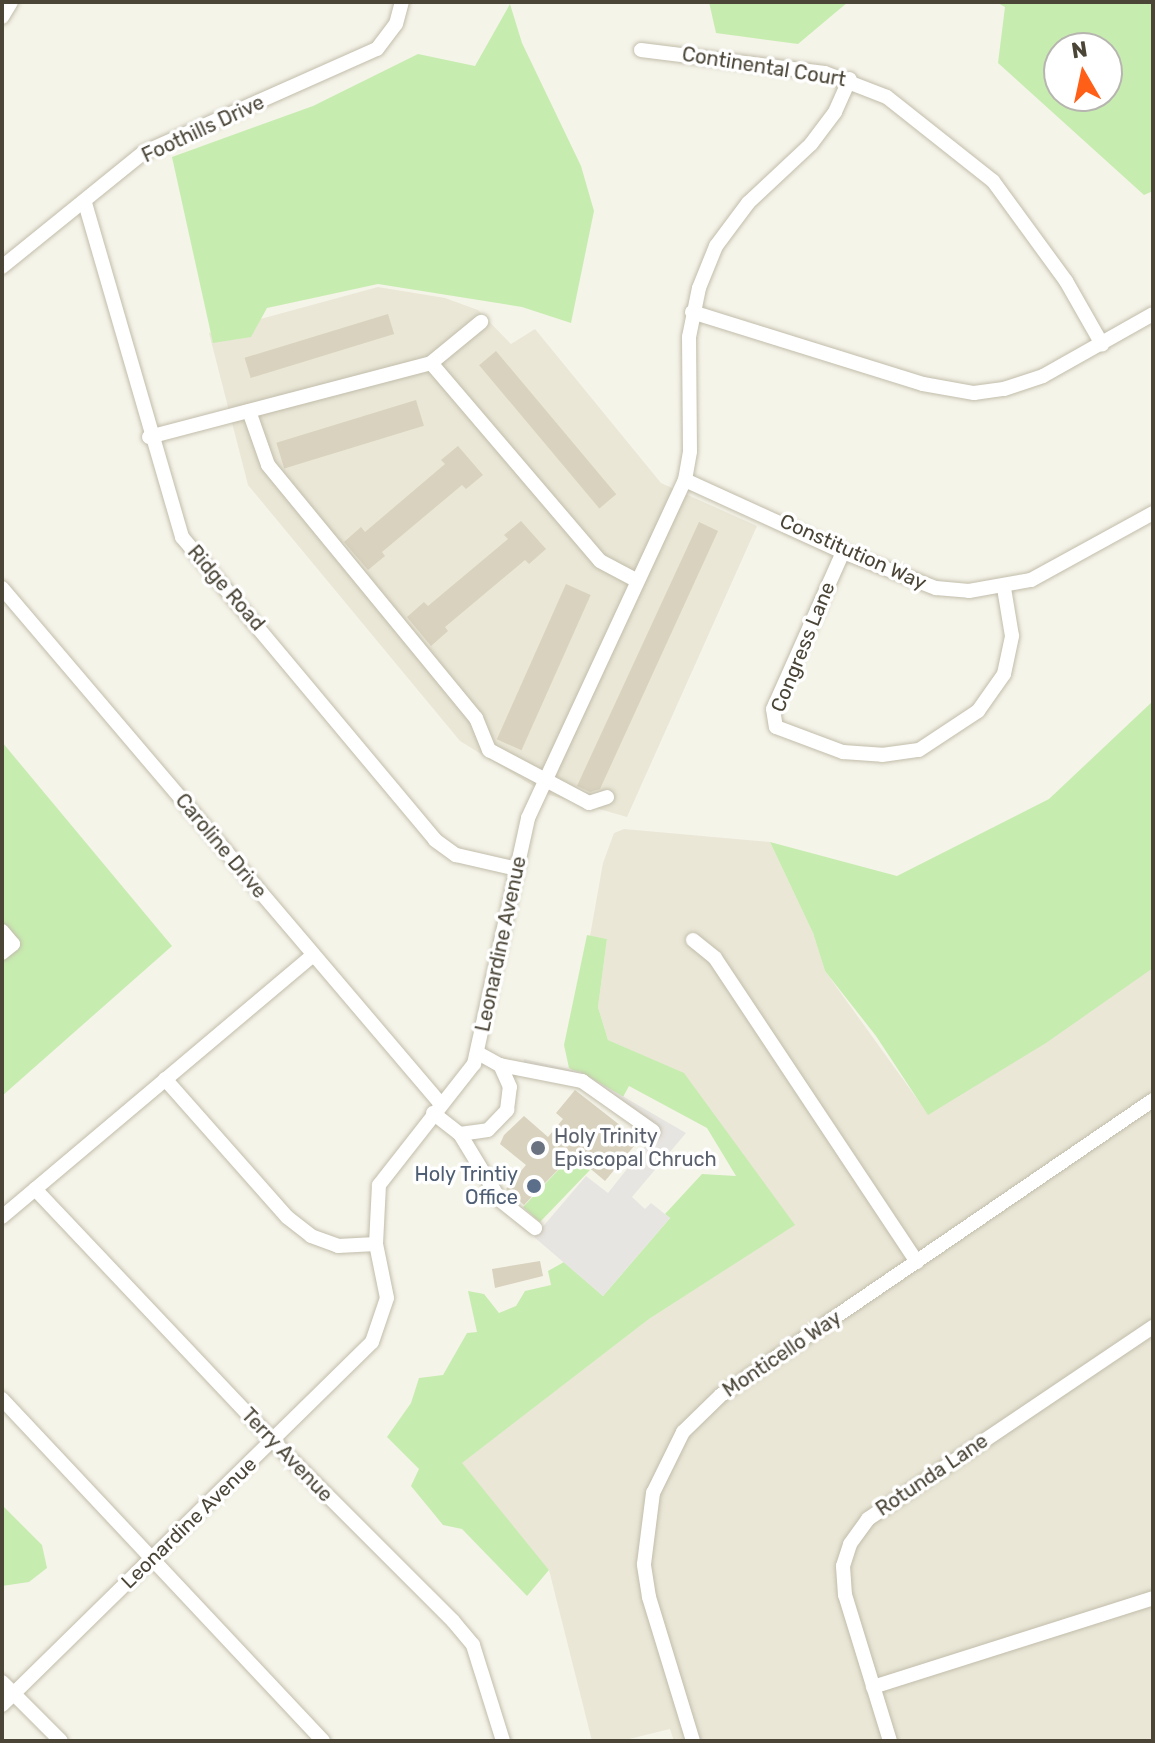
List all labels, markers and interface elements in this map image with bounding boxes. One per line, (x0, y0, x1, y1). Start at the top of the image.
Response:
north arrow (1043, 32, 1123, 112)
text: N (1070, 35, 1089, 64)
street label: Continental Court (680, 42, 848, 92)
street label: Foothills Drive (138, 90, 268, 168)
street label: Constitution Way (776, 509, 930, 595)
street label: Ridge Road (182, 540, 270, 636)
street label: Congress Lane (766, 578, 840, 716)
street label: Caroline Drive (170, 789, 272, 903)
street label: Leonardine Avenue (471, 854, 531, 1034)
place label: Holy Trinity Episcopal Chruch (554, 1124, 717, 1171)
marker: Holy Trinity Episcopal Chruch (529, 1139, 547, 1157)
place label: Holy Trintiy Office (413, 1162, 518, 1209)
marker: Holy Trintiy Office (525, 1177, 543, 1195)
street label: Monticello Way (718, 1306, 846, 1402)
street label: Terry Avenue (236, 1403, 338, 1507)
street label: Rotunda Lane (871, 1429, 993, 1521)
street label: Leonardine Avenue (116, 1452, 262, 1594)

